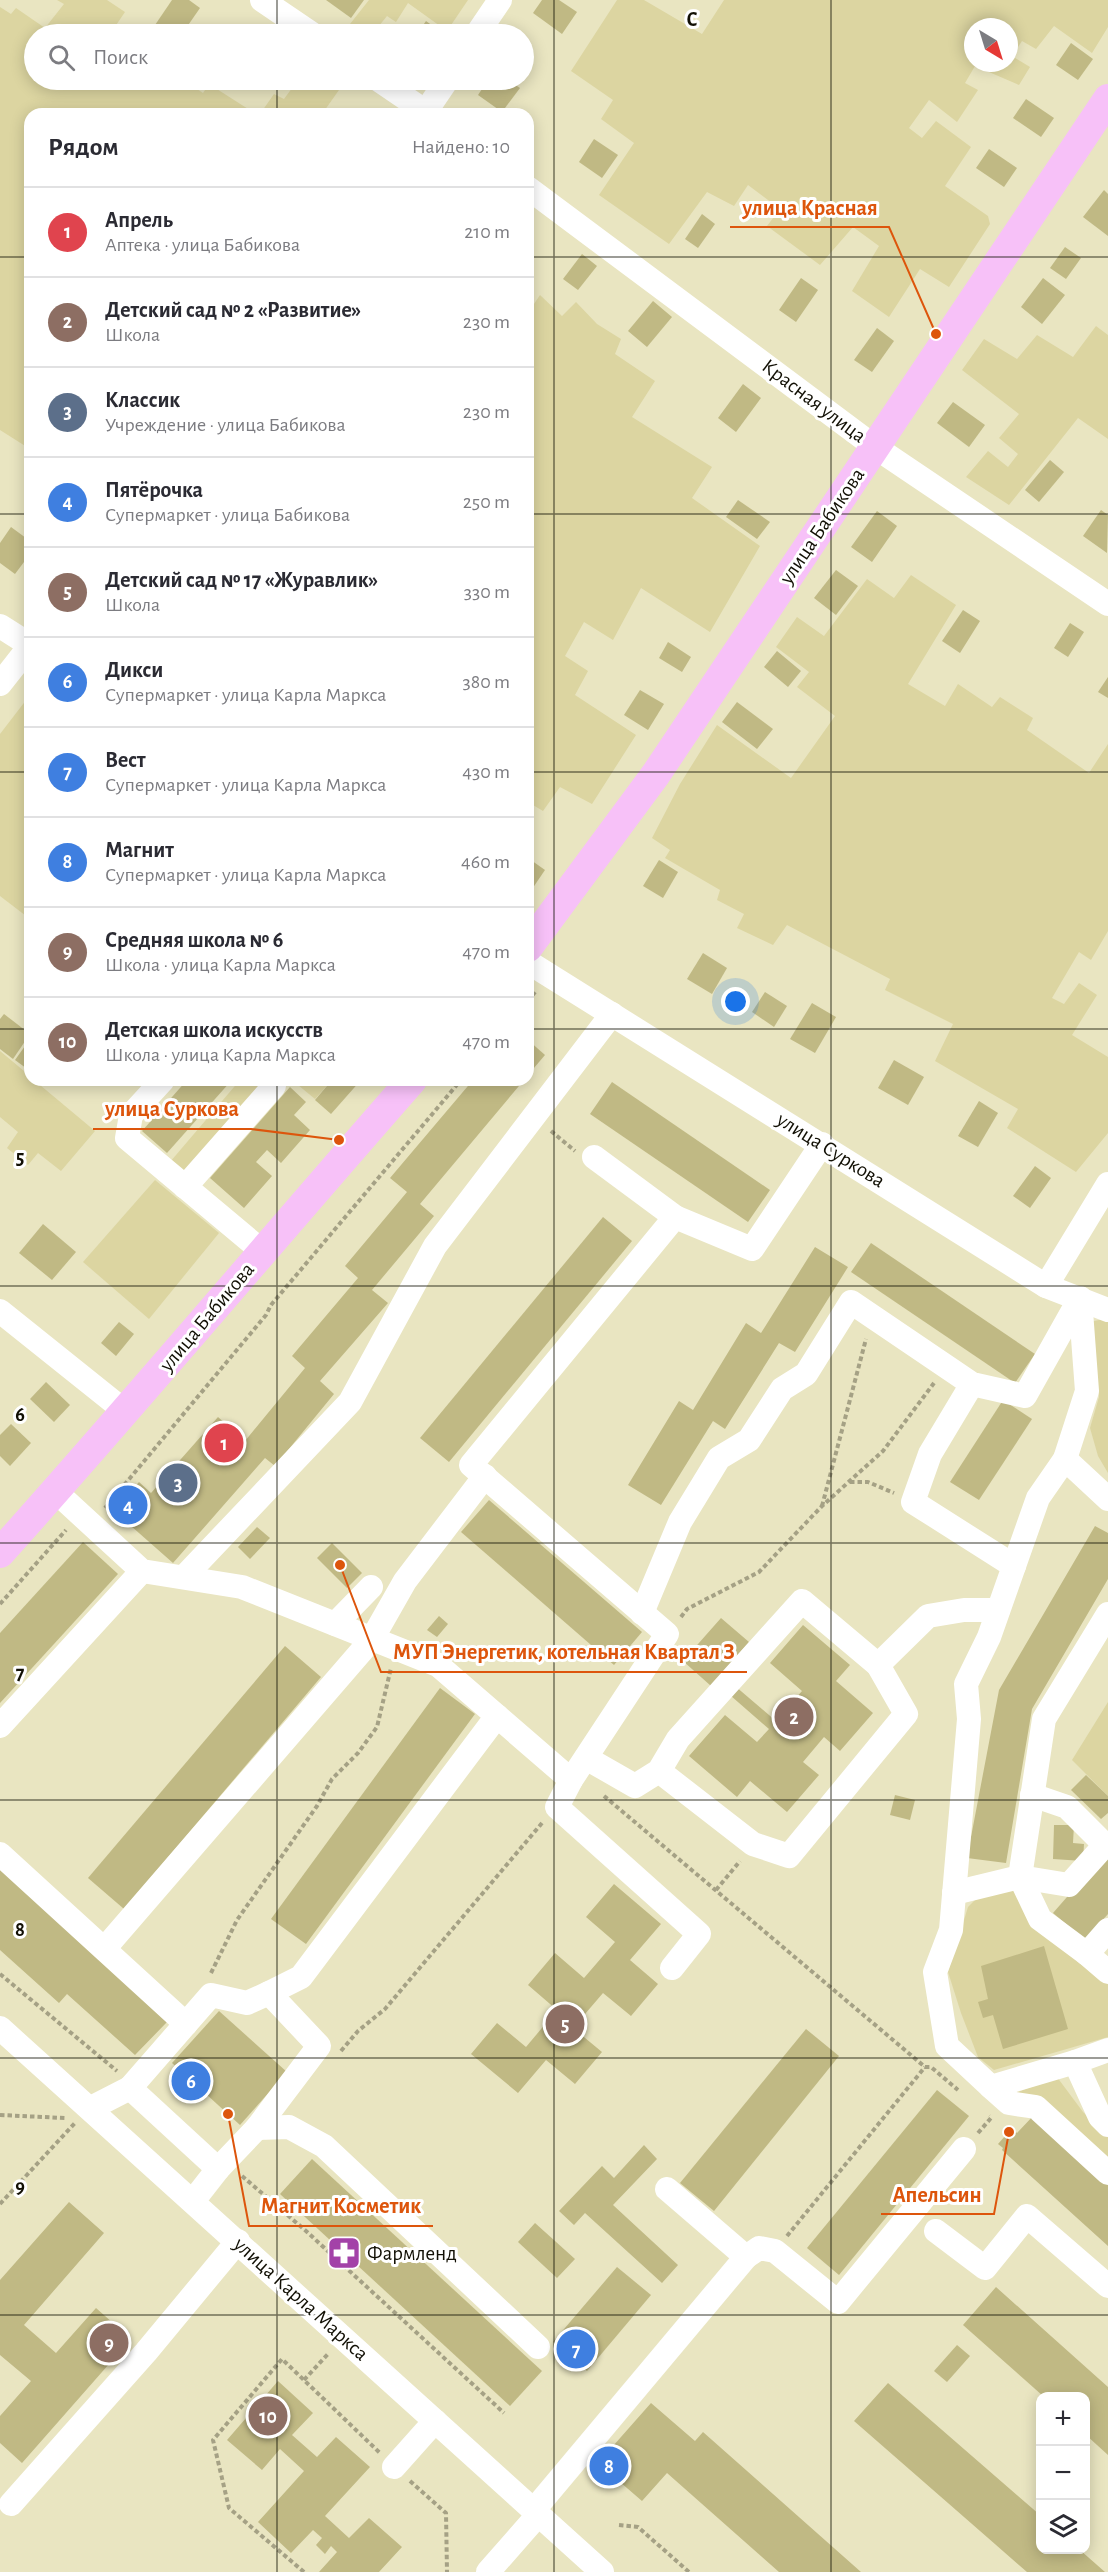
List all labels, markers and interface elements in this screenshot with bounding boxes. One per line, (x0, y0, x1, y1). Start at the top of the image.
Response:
text: C (687, 10, 698, 30)
north arrow (964, 18, 1018, 72)
search box (24, 24, 534, 90)
icon: search (45, 41, 78, 74)
text: Поиск (93, 46, 148, 68)
text: Рядом (48, 134, 119, 160)
text: Найдено: 10 (412, 137, 510, 157)
callout: улица Красная (730, 187, 889, 227)
text: улица Красная (741, 197, 878, 220)
text: Апрель (105, 209, 173, 231)
text: 1 (64, 222, 71, 242)
text: 210 m (464, 222, 510, 242)
text: Аптека · улица Бабикова (105, 235, 300, 255)
text: Детский сад № 2 «Развитие» (105, 299, 361, 321)
text: 2 (63, 312, 72, 332)
text: 230 m (463, 312, 510, 332)
text: Школа (105, 325, 160, 345)
street label: Красная улица (758, 355, 870, 447)
text: Классик (105, 389, 180, 411)
text: 3 (63, 402, 72, 422)
text: 230 m (463, 402, 510, 422)
text: Учреждение · улица Бабикова (105, 415, 346, 435)
street label: улица Бабикова (775, 464, 869, 589)
text: Пятёрочка (105, 479, 203, 501)
text: 4 (62, 492, 73, 512)
text: 250 m (463, 492, 510, 512)
text: Супермаркет · улица Бабикова (105, 505, 350, 525)
text: Детский сад № 17 «Журавлик» (105, 569, 378, 591)
text: 5 (63, 582, 72, 602)
text: 330 m (464, 582, 510, 602)
text: Школа (105, 595, 160, 615)
text: Дикси (105, 659, 163, 681)
text: 6 (63, 672, 72, 692)
text: 380 m (462, 672, 510, 692)
text: Супермаркет · улица Карла Маркса (105, 685, 386, 705)
text: Вест (105, 749, 146, 771)
text: 7 (63, 762, 72, 782)
text: 430 m (462, 762, 510, 782)
text: Супермаркет · улица Карла Маркса (105, 775, 386, 795)
text: Магнит (105, 839, 174, 861)
text: 8 (63, 852, 72, 872)
text: 460 m (461, 852, 510, 872)
text: Супермаркет · улица Карла Маркса (105, 865, 386, 885)
text: Средняя школа № 6 (105, 929, 283, 951)
text: 9 (63, 942, 72, 962)
text: 470 m (462, 942, 510, 962)
text: Школа · улица Карла Маркса (105, 955, 336, 975)
your location (721, 987, 750, 1016)
text: Детская школа искусств (105, 1019, 323, 1041)
text: 10 (59, 1032, 76, 1052)
text: 470 m (462, 1032, 510, 1052)
text: Школа · улица Карла Маркса (105, 1045, 336, 1065)
callout: улица Суркова (93, 1089, 251, 1129)
text: улица Суркова (104, 1098, 239, 1121)
street label: улица Суркова (772, 1108, 889, 1192)
text: 5 (16, 1148, 24, 1168)
street label: улица Бабикова (155, 1258, 259, 1376)
text: 6 (15, 1405, 25, 1425)
pin: 1 (204, 1420, 244, 1466)
pin: 3 (158, 1460, 198, 1506)
pin: 4 (108, 1482, 148, 1528)
callout: МУП Энергетик, котельная Квартал З (381, 1632, 747, 1672)
text: МУП Энергетик, котельная Квартал З (393, 1641, 735, 1663)
text: 7 (16, 1663, 25, 1683)
pin: 2 (774, 1694, 814, 1740)
text: 8 (15, 1920, 25, 1940)
pin: 5 (546, 2002, 584, 2046)
pin: 6 (172, 2058, 210, 2104)
callout: Апельсин (881, 2174, 994, 2214)
text: 9 (15, 2177, 25, 2197)
text: Апельсин (892, 2184, 982, 2206)
callout: Магнит Косметик (249, 2186, 433, 2226)
text: Магнит Косметик (261, 2195, 421, 2217)
street label: улица Карла Маркса (229, 2233, 372, 2365)
pharmacy icon: Фармленд (326, 2235, 362, 2271)
place label: Фармленд (367, 2243, 457, 2264)
pin: 9 (90, 2320, 128, 2366)
pin: 7 (556, 2326, 596, 2372)
map controls (1036, 2392, 1090, 2554)
button: + (1036, 2392, 1090, 2446)
pin: 10 (248, 2394, 288, 2438)
pin: 8 (590, 2444, 628, 2488)
button: − (1036, 2446, 1090, 2500)
button: layers (1036, 2500, 1090, 2554)

